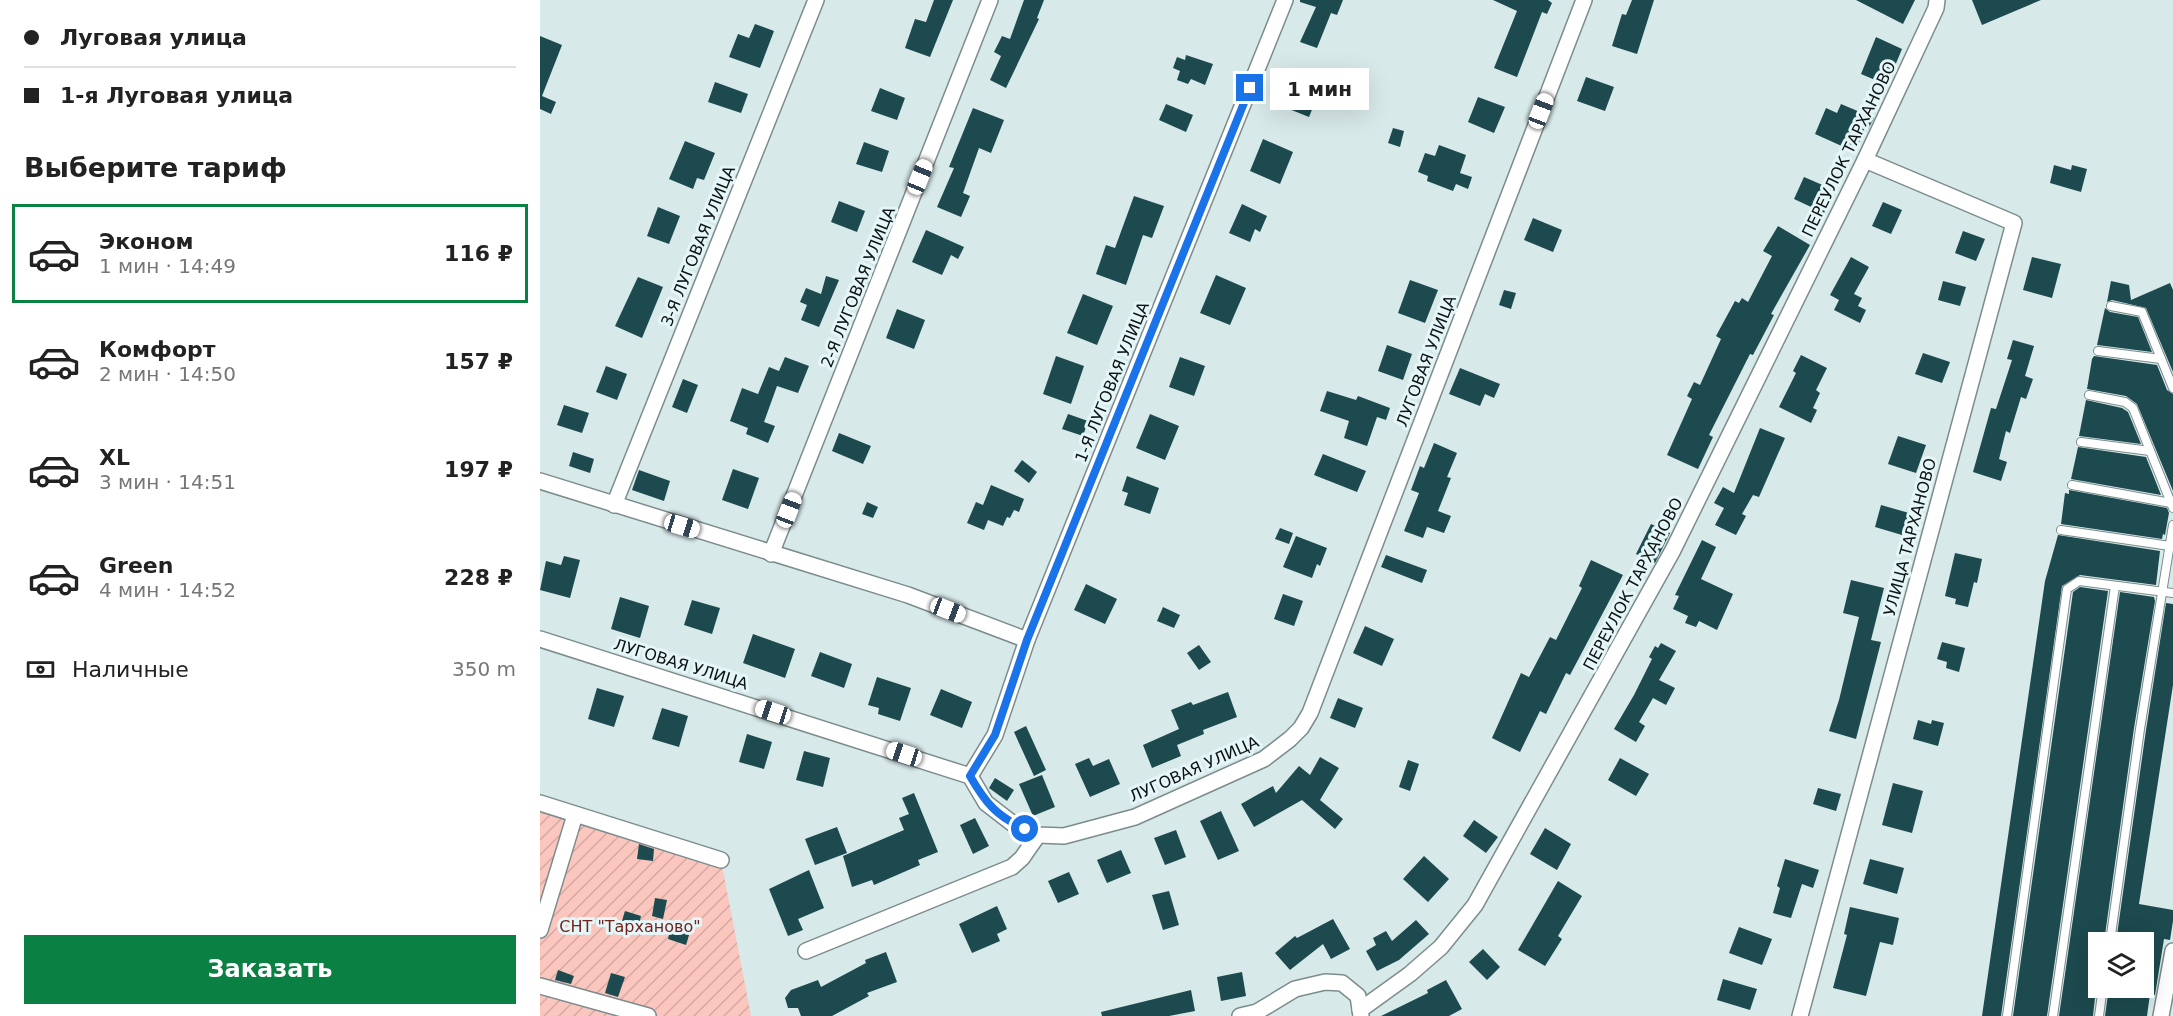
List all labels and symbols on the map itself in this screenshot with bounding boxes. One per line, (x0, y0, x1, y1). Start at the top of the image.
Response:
street label: ПЕРЕУЛОК ТАРХАНОВО (1798, 58, 1900, 240)
callout: 1 мин (1271, 67, 1370, 109)
route end (1236, 74, 1263, 101)
car (1526, 91, 1556, 131)
car (905, 157, 935, 197)
street label: 3-Я ЛУГОВАЯ УЛИЦА (657, 163, 739, 329)
street label: 2-Я ЛУГОВАЯ УЛИЦА (817, 204, 899, 370)
street label: ЛУГОВАЯ УЛИЦА (1392, 292, 1460, 429)
street label: 1-Я ЛУГОВАЯ УЛИЦА (1071, 299, 1153, 465)
street label: УЛИЦА ТАРХАНОВО (1880, 456, 1940, 618)
car (774, 490, 804, 530)
street label: ПЕРЕУЛОК ТАРХАНОВО (1579, 494, 1687, 674)
car (662, 512, 702, 540)
car (928, 595, 968, 625)
street label: ЛУГОВАЯ УЛИЦА (612, 635, 750, 693)
car (753, 698, 793, 726)
street label: ЛУГОВАЯ УЛИЦА (1126, 732, 1262, 806)
car (884, 740, 924, 768)
route start (1011, 815, 1038, 842)
park label: СНТ "Тарханово" (559, 917, 701, 936)

